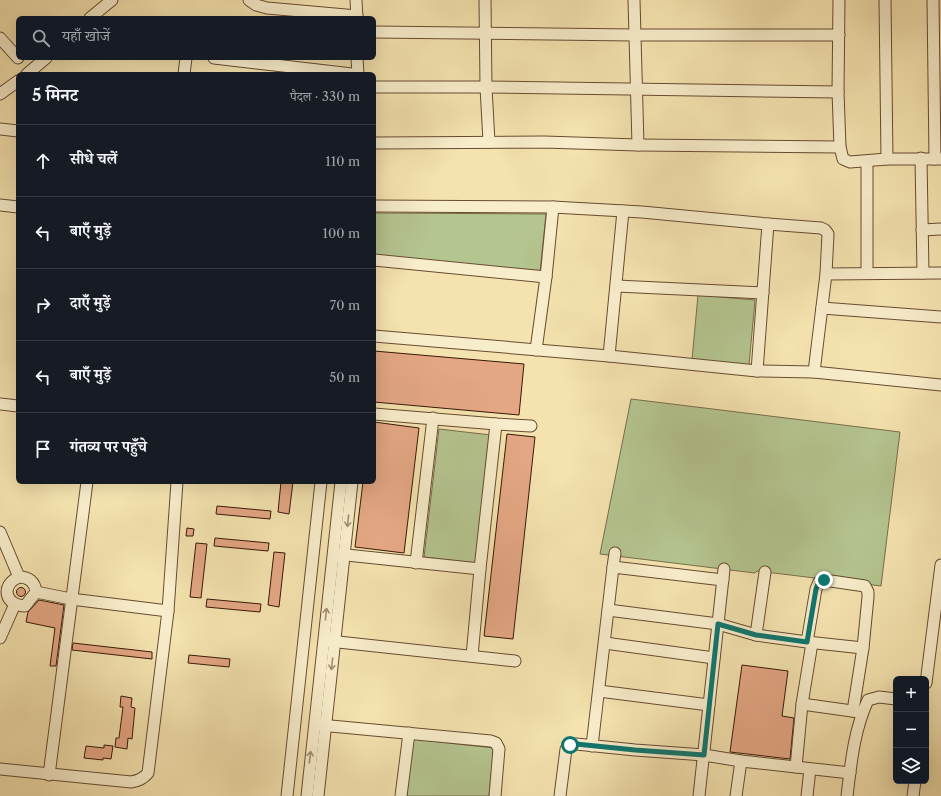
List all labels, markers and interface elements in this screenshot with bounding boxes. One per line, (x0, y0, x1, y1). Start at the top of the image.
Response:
search box (16, 16, 376, 60)
text: यहाँ खोजें (62, 26, 110, 45)
icon: search (30, 27, 52, 49)
text: 5 मिनट (32, 85, 78, 105)
text: पैदल · 330 m (290, 88, 360, 104)
text: सीधे चलें (70, 149, 117, 168)
icon: ahead (32, 150, 54, 172)
text: 110 m (325, 153, 360, 169)
text: बाएँ मुड़ें (70, 221, 111, 240)
icon: left (32, 222, 54, 244)
text: 100 m (322, 225, 360, 241)
text: दाएँ मुड़ें (70, 293, 110, 312)
icon: right (32, 294, 54, 316)
text: 70 m (330, 297, 360, 313)
text: बाएँ मुड़ें (70, 365, 111, 384)
icon: left (32, 366, 54, 388)
text: 50 m (329, 369, 360, 385)
text: गंतव्य पर पहुँचे (70, 437, 147, 456)
icon: arrive (32, 438, 54, 460)
one-way arrow (344, 514, 351, 527)
route end (815, 571, 833, 589)
one-way arrow (322, 608, 330, 621)
one-way arrow (329, 657, 336, 670)
map controls (893, 676, 929, 784)
button: + (893, 676, 929, 712)
button: − (893, 712, 929, 748)
route start (561, 736, 579, 754)
button: layers (893, 748, 929, 784)
one-way arrow (307, 751, 314, 764)

